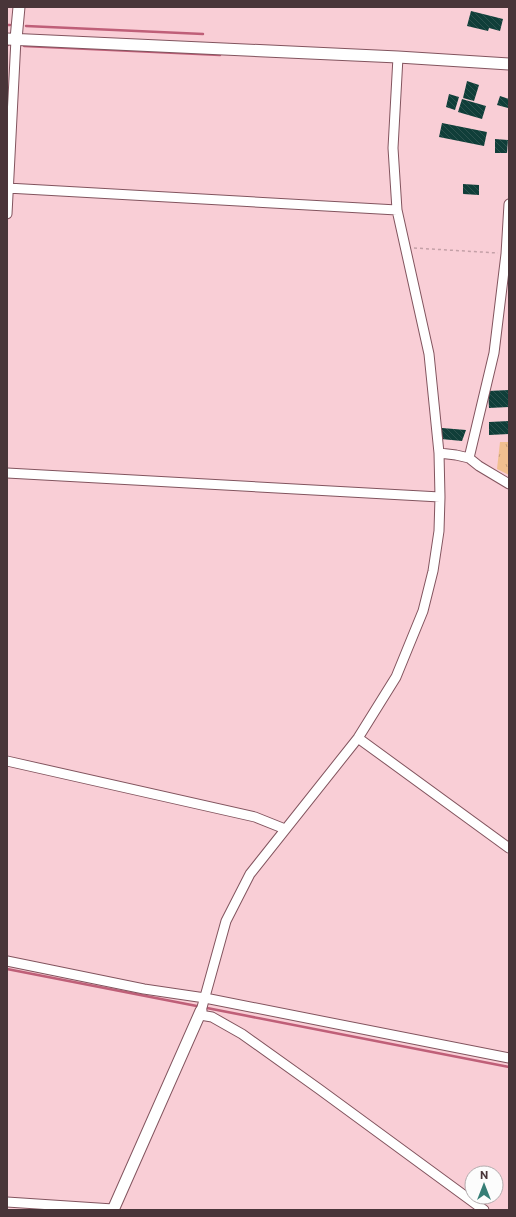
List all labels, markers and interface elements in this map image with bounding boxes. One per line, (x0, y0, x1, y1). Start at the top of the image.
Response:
north arrow (464, 1165, 504, 1205)
text: N (480, 1168, 488, 1181)

